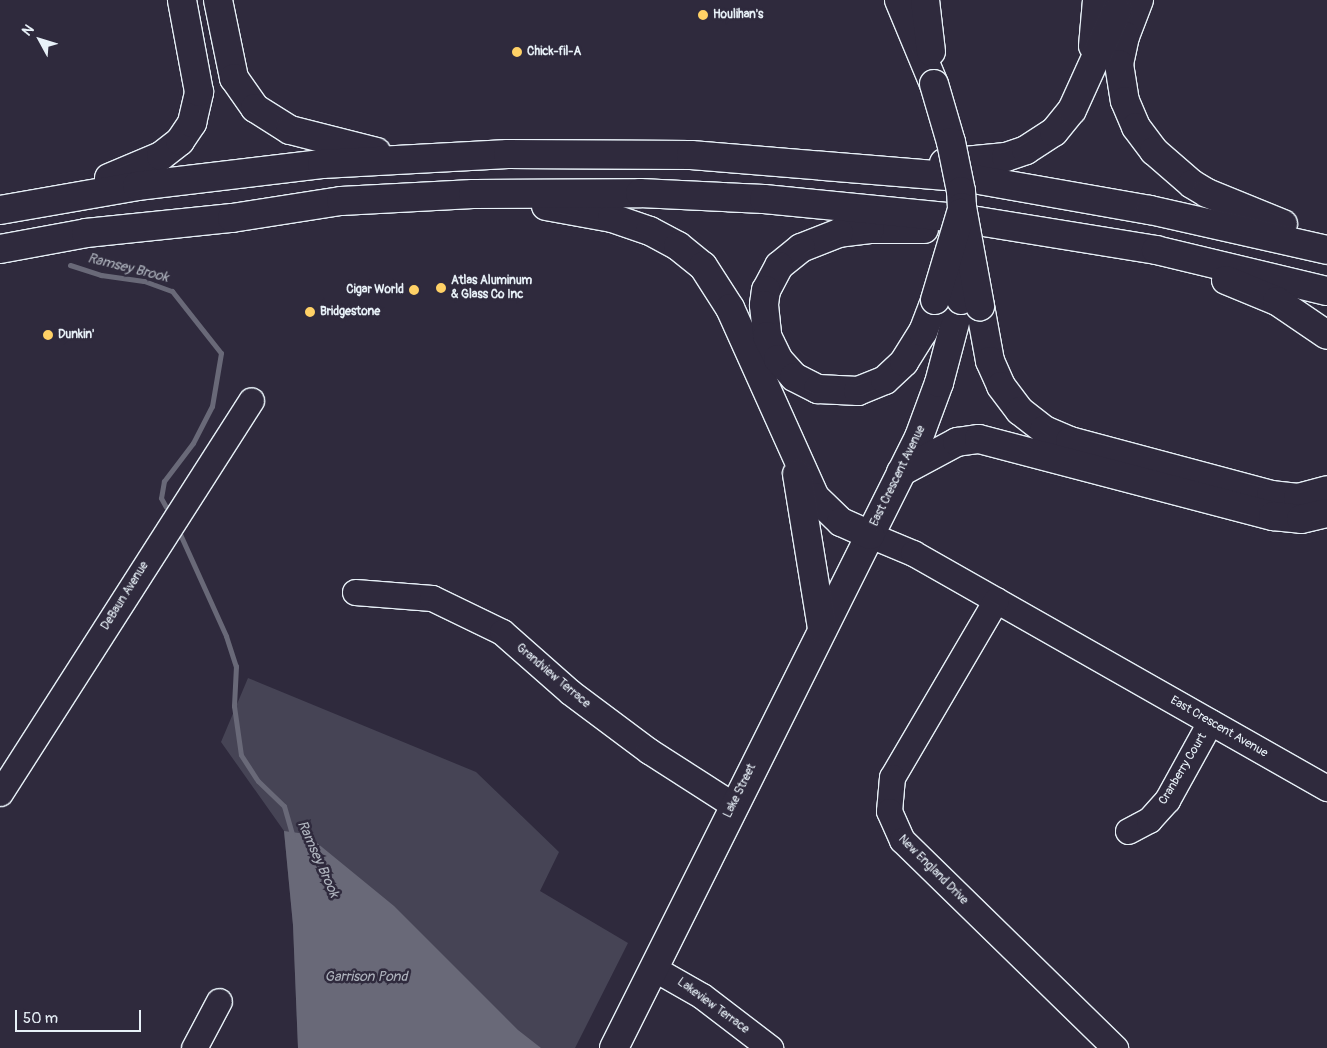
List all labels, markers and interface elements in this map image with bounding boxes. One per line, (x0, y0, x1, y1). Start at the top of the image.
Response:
place label: Houlihan's (713, 8, 763, 22)
marker: Houlihan's (697, 9, 709, 21)
north arrow (15, 15, 65, 65)
text: N (18, 21, 38, 39)
place label: Chick-fil-A (527, 45, 581, 59)
marker: Chick-fil-A (511, 46, 523, 58)
water label: Ramsey Brook (86, 250, 170, 286)
place label: Atlas Aluminum & Glass Co Inc (451, 274, 532, 302)
marker: Atlas Aluminum & Glass Co Inc (435, 282, 447, 294)
place label: Cigar World (346, 283, 404, 297)
marker: Cigar World (408, 284, 420, 296)
place label: Bridgestone (320, 305, 380, 319)
marker: Bridgestone (304, 306, 316, 318)
place label: Dunkin' (58, 328, 94, 342)
marker: Dunkin' (42, 329, 54, 341)
street label: East Crescent Avenue (867, 423, 929, 529)
street label: DeBaun Avenue (98, 559, 152, 633)
street label: Grandview Terrace (513, 641, 593, 711)
street label: East Crescent Avenue (1168, 693, 1270, 761)
street label: Cranberry Court (1156, 731, 1210, 807)
street label: Lake Street (721, 762, 759, 820)
water label: Ramsey Brook (294, 818, 342, 900)
street label: New England Drive (895, 832, 971, 908)
water label: Garrison Pond (325, 969, 407, 985)
street label: Lakeview Terrace (674, 975, 752, 1037)
scale bar (18, 1000, 144, 1032)
text: 50 m (23, 1009, 58, 1028)

